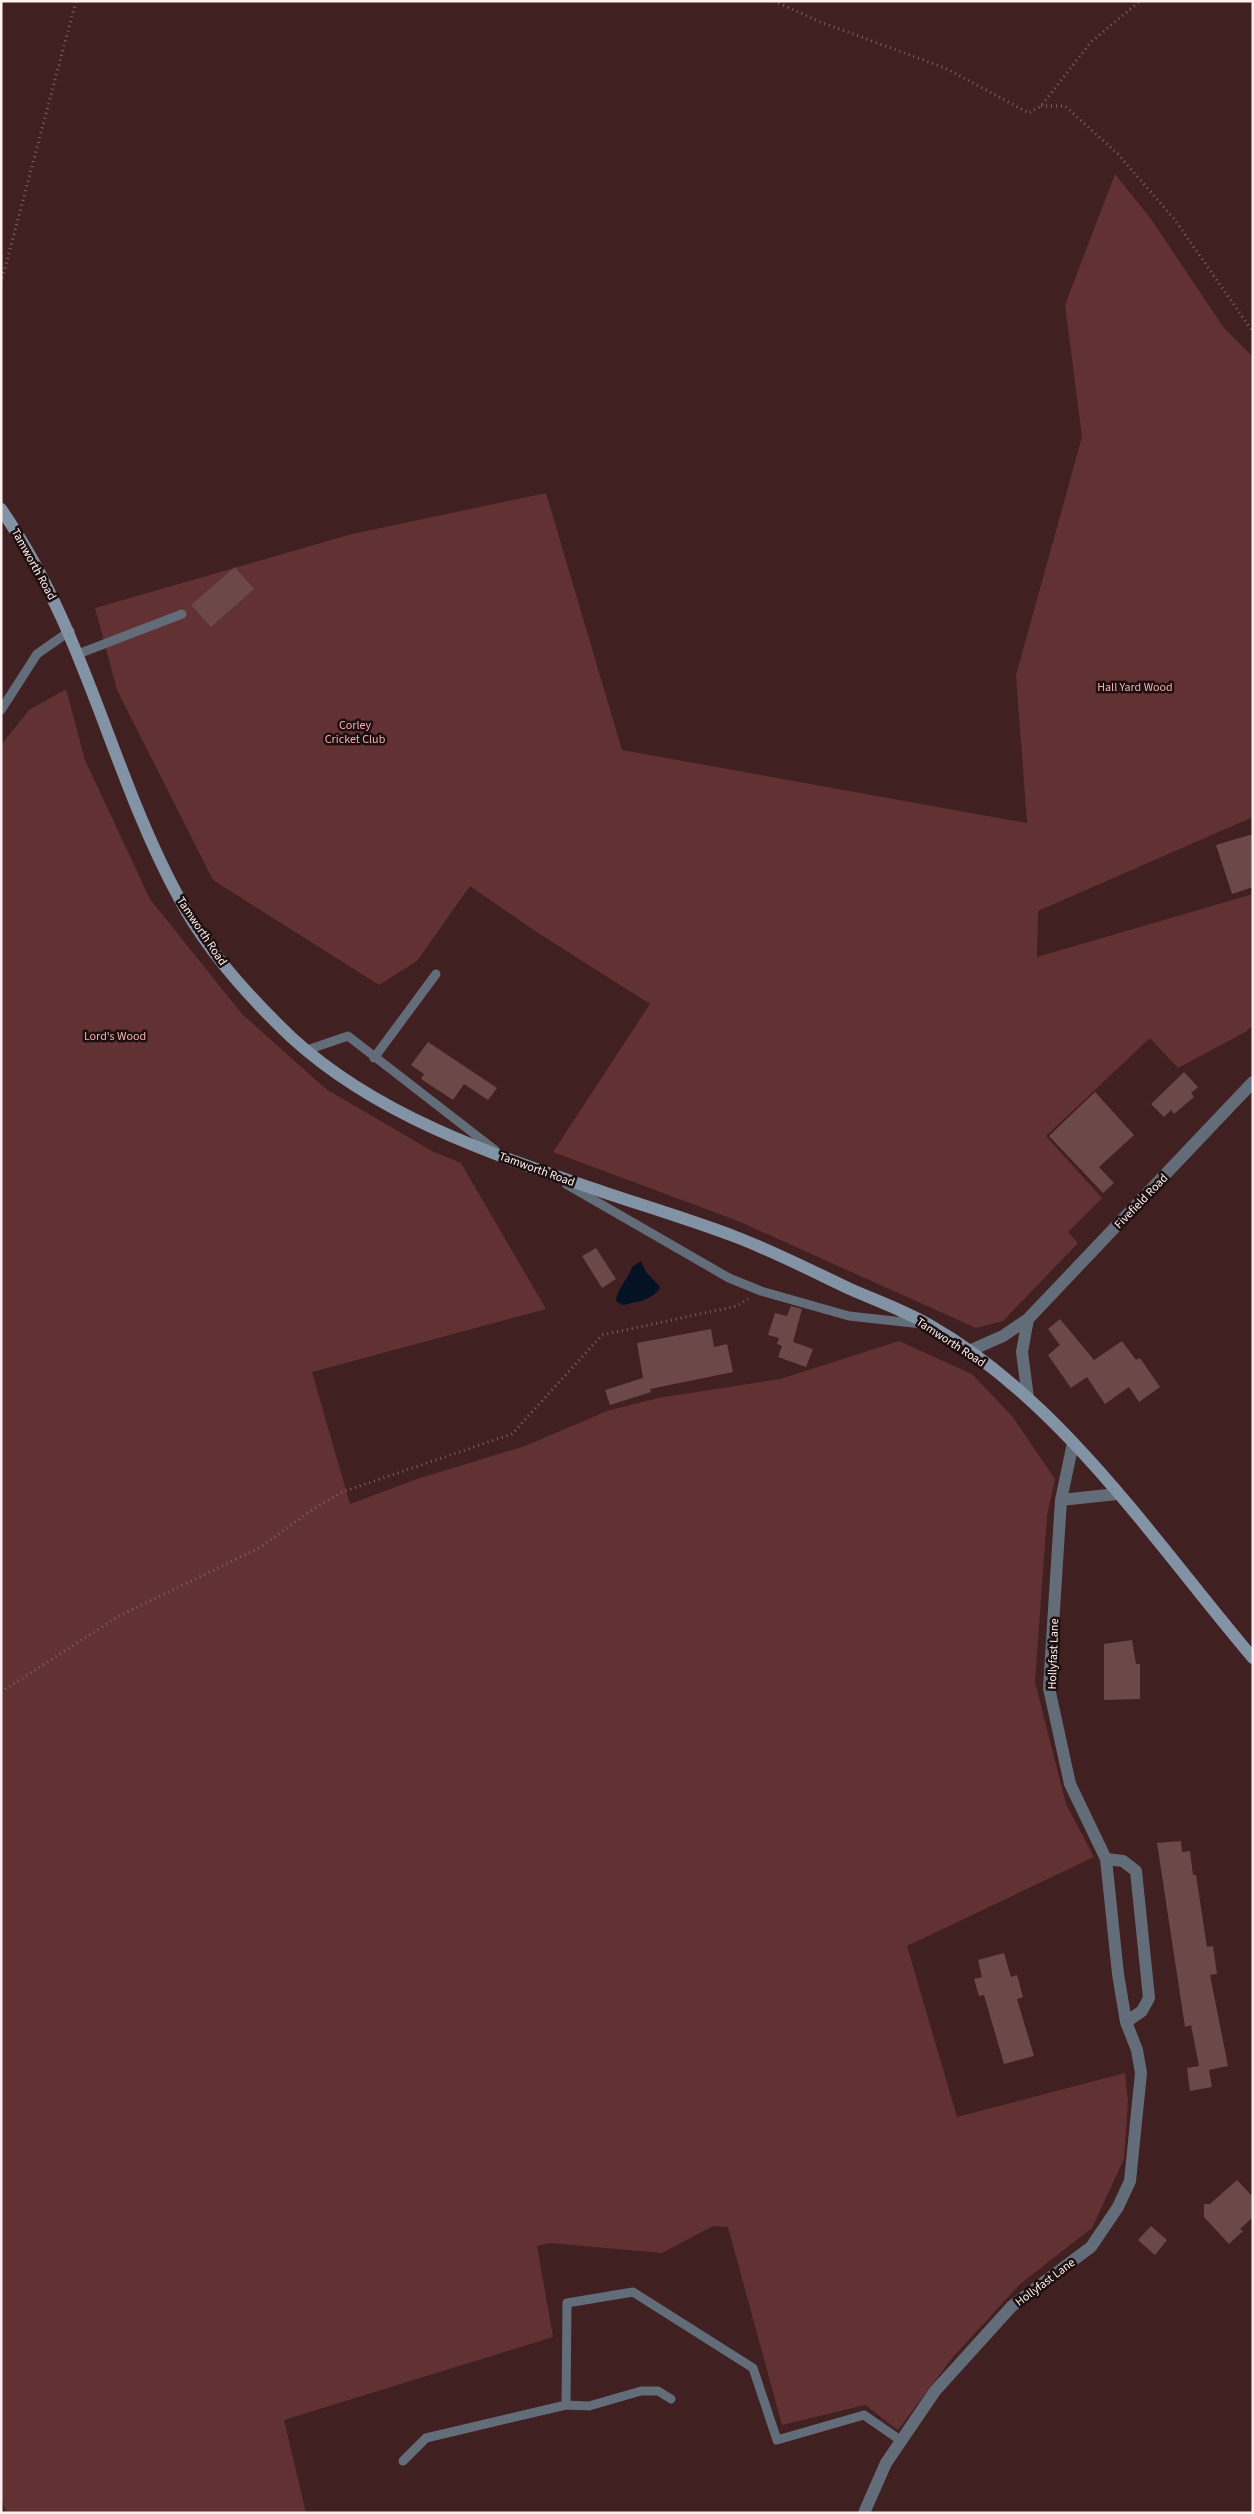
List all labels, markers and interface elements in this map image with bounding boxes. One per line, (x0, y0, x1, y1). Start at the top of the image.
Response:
street label: Tamworth Road (7, 525, 60, 603)
park label: Hall Yard Wood (1097, 679, 1173, 696)
park label: Corley Cricket Club (325, 717, 386, 748)
street label: Tamworth Road (172, 894, 231, 969)
park label: Lord's Wood (84, 1028, 146, 1045)
street label: Tamworth Road (497, 1148, 577, 1191)
street label: Fivefield Road (1111, 1170, 1172, 1233)
street label: Tamworth Road (913, 1314, 989, 1371)
street label: Hollyfast Lane (1044, 1618, 1063, 1690)
street label: Hollyfast Lane (1012, 2254, 1079, 2311)

